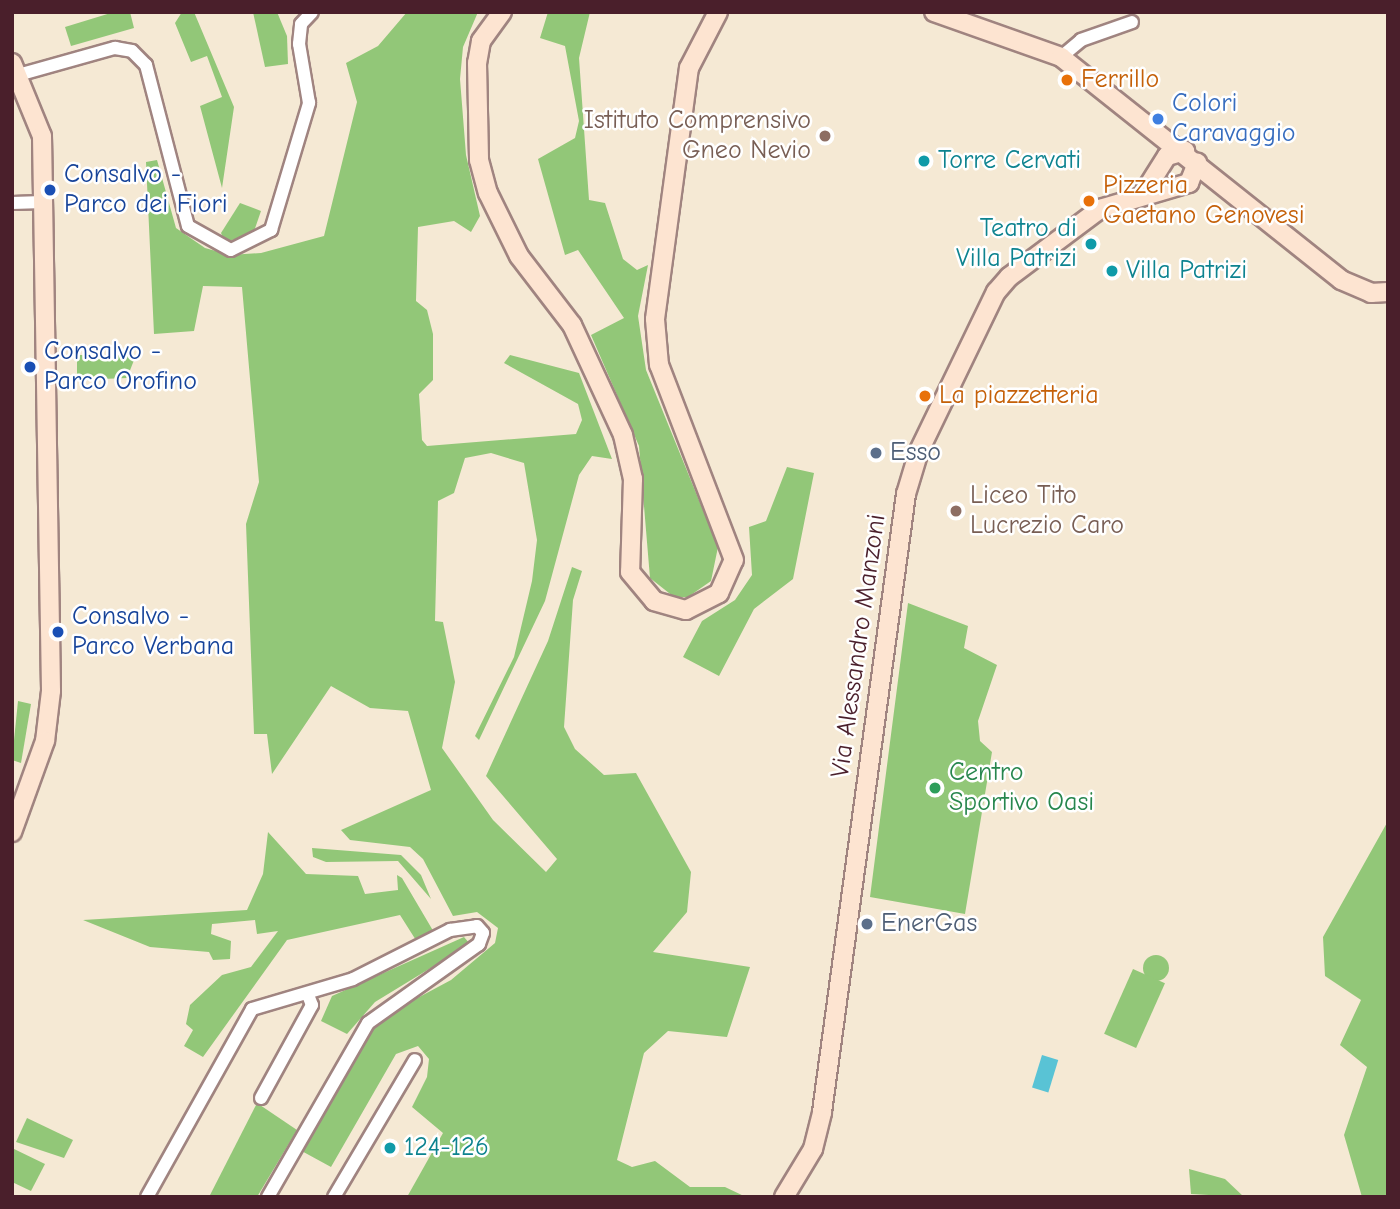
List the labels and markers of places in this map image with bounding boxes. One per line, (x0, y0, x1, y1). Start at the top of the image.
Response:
place label: Ferrillo (1081, 64, 1159, 96)
marker: Ferrillo (1059, 72, 1075, 88)
place label: Colori Caravaggio (1172, 88, 1296, 150)
place label: Istituto Comprensivo Gneo Nevio (584, 105, 811, 166)
marker: Colori Caravaggio (1150, 111, 1166, 127)
marker: Istituto Comprensivo Gneo Nevio (817, 128, 833, 144)
place label: Torre Cervati (938, 145, 1081, 177)
marker: Torre Cervati (916, 153, 932, 169)
place label: Consalvo - Parco dei Fiori (64, 159, 228, 220)
place label: Pizzeria Gaetano Genovesi (1103, 170, 1305, 232)
marker: Consalvo - Parco dei Fiori (42, 182, 58, 198)
marker: Pizzeria Gaetano Genovesi (1081, 193, 1097, 209)
place label: Teatro di Villa Patrizi (956, 213, 1077, 274)
marker: Teatro di Villa Patrizi (1083, 236, 1099, 252)
place label: Villa Patrizi (1126, 255, 1247, 287)
marker: Villa Patrizi (1104, 263, 1120, 279)
place label: Consalvo - Parco Orofino (44, 336, 197, 398)
marker: Consalvo - Parco Orofino (22, 359, 38, 375)
place label: La piazzetteria (939, 380, 1099, 412)
marker: La piazzetteria (917, 388, 933, 404)
place label: Esso (890, 437, 941, 469)
marker: Esso (868, 445, 884, 461)
place label: Liceo Tito Lucrezio Caro (970, 480, 1124, 542)
marker: Liceo Tito Lucrezio Caro (948, 503, 964, 519)
place label: Consalvo - Parco Verbana (72, 601, 234, 662)
marker: Consalvo - Parco Verbana (50, 624, 66, 640)
place label: Centro Sportivo Oasi (949, 757, 1094, 818)
marker: Centro Sportivo Oasi (927, 780, 943, 796)
place label: EnerGas (881, 908, 977, 940)
marker: EnerGas (859, 916, 875, 932)
place label: 124-126 (404, 1132, 489, 1164)
marker: 124-126 (382, 1140, 398, 1156)

